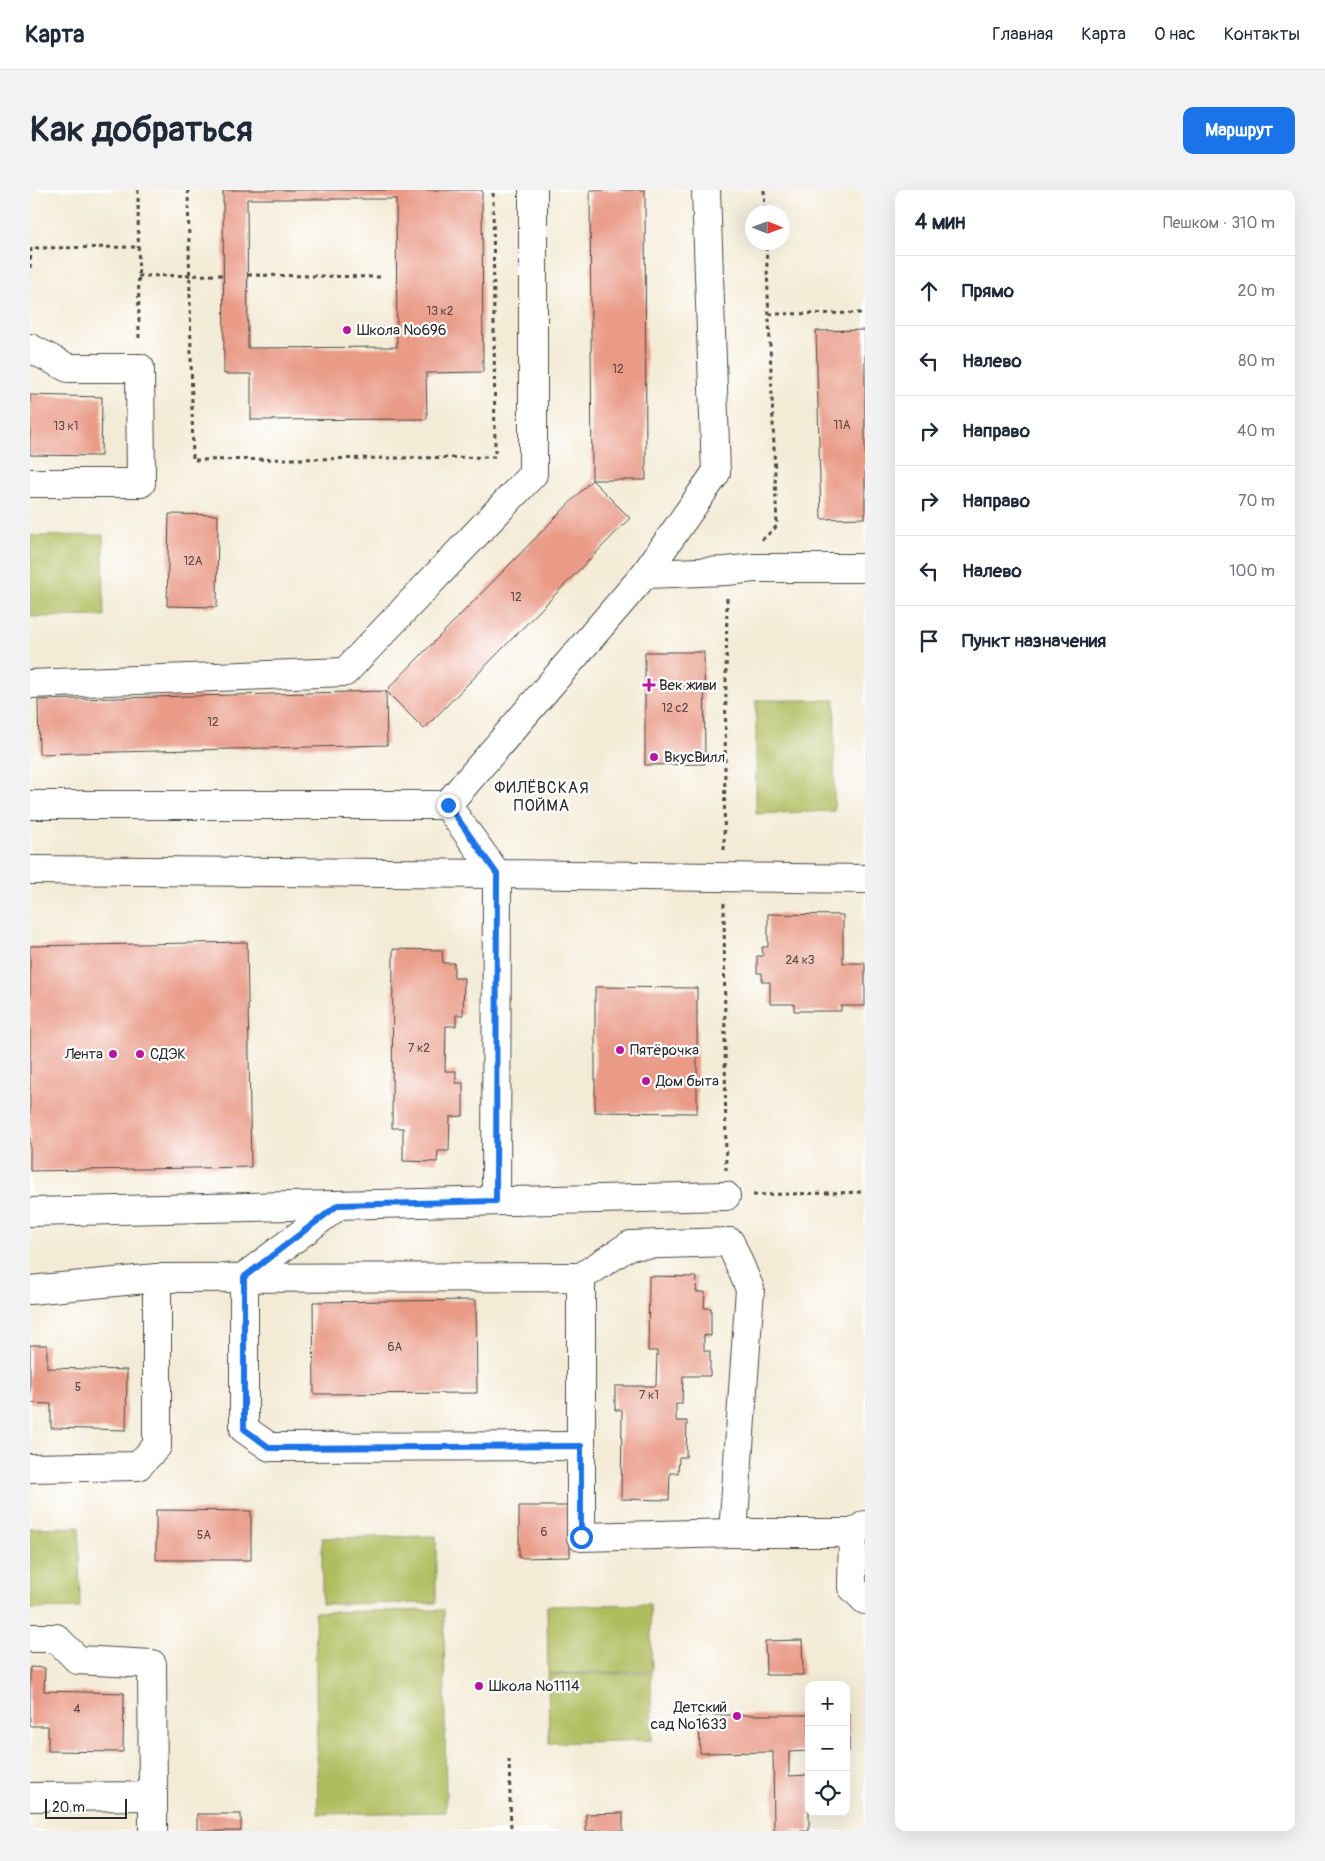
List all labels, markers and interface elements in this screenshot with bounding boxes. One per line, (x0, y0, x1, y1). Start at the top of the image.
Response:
text: Карта (25, 20, 84, 49)
text: Главная (992, 23, 1053, 46)
text: Карта (1081, 23, 1126, 46)
text: О нас (1154, 23, 1196, 46)
text: Контакты (1224, 23, 1300, 46)
button: Маршрут (1183, 107, 1295, 154)
text: Как добраться (30, 108, 253, 152)
north arrow (745, 205, 790, 250)
text: 4 мин (915, 209, 965, 236)
text: Пешком · 310 m (1163, 213, 1275, 233)
icon: ahead (915, 277, 943, 305)
text: Прямо (962, 279, 1014, 303)
text: 20 m (1237, 281, 1275, 301)
house number: 13 к2 (427, 304, 454, 319)
place label: Школа №696 (357, 321, 447, 340)
marker: Школа №696 (341, 324, 353, 336)
icon: left (915, 347, 943, 375)
text: Налево (962, 349, 1022, 373)
text: 80 m (1238, 351, 1275, 371)
house number: 12 (612, 362, 624, 377)
icon: right (915, 417, 943, 445)
house number: 11А (833, 418, 851, 433)
house number: 13 к1 (54, 419, 78, 434)
text: Направо (962, 419, 1030, 443)
text: 40 m (1237, 421, 1275, 441)
icon: right (915, 487, 943, 515)
text: Направо (962, 489, 1030, 513)
text: 70 m (1238, 491, 1275, 511)
house number: 12А (183, 554, 203, 569)
icon: left (915, 557, 943, 585)
text: Налево (962, 559, 1022, 583)
text: 100 m (1229, 561, 1275, 581)
house number: 12 (510, 590, 522, 605)
icon: arrive (915, 627, 943, 655)
text: Пункт назначения (962, 629, 1106, 653)
place label: Век живи (659, 676, 717, 695)
marker: Век живи (643, 679, 655, 691)
house number: 12 с2 (662, 701, 689, 716)
house number: 12 (207, 715, 219, 730)
place label: ВкусВилл (664, 748, 725, 767)
marker: ВкусВилл (648, 751, 660, 763)
district label: ФИЛЁВСКАЯ ПОЙМА (494, 778, 590, 816)
route end (437, 794, 460, 817)
house number: 24 к3 (785, 953, 815, 968)
house number: 7 к2 (408, 1041, 430, 1056)
place label: Пятёрочка (630, 1041, 699, 1060)
marker: Пятёрочка (614, 1044, 626, 1056)
place label: Лента (64, 1045, 103, 1064)
place label: СДЭК (150, 1045, 186, 1064)
marker: Лента (107, 1048, 119, 1060)
marker: СДЭК (134, 1048, 146, 1060)
place label: Дом быта (655, 1072, 719, 1091)
marker: Дом быта (640, 1075, 652, 1087)
house number: 6А (388, 1340, 403, 1355)
house number: 5 (75, 1380, 81, 1395)
house number: 7 к1 (639, 1388, 659, 1403)
house number: 6 (541, 1525, 548, 1540)
route start (570, 1526, 593, 1549)
house number: 5А (197, 1528, 211, 1543)
place label: Школа №1114 (489, 1677, 580, 1696)
marker: Школа №1114 (473, 1680, 485, 1692)
map controls (805, 1681, 850, 1816)
button: + (805, 1681, 850, 1726)
place label: Детский сад №1633 (651, 1698, 727, 1734)
house number: 4 (74, 1702, 81, 1717)
marker: Детский сад №1633 (731, 1710, 743, 1722)
button: − (805, 1726, 850, 1771)
button: locate (805, 1771, 850, 1816)
scale bar (45, 1796, 128, 1819)
text: 20 m (52, 1799, 85, 1816)

